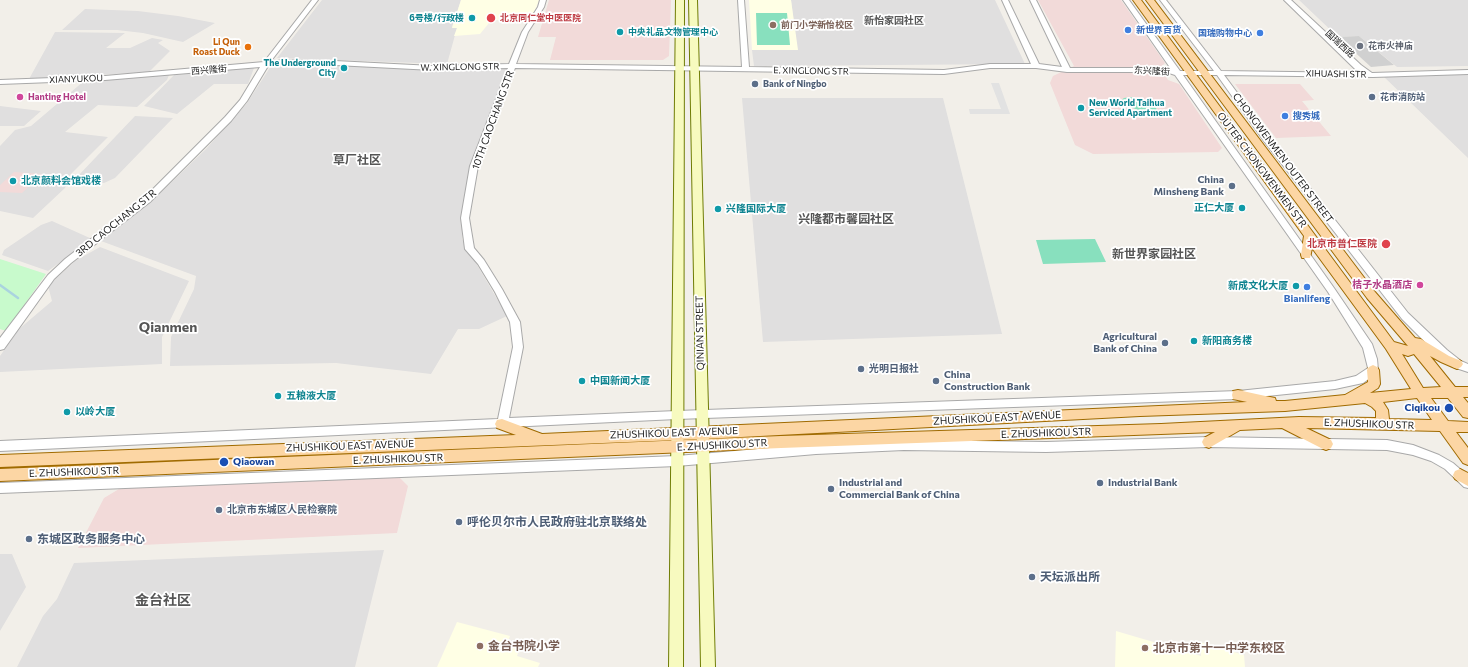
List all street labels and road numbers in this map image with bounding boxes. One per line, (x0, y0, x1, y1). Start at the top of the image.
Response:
street label: 国瑞西路 (1323, 28, 1357, 60)
street label: W. XINGLONG STR (420, 61, 500, 73)
street label: 西兴隆街 (191, 63, 227, 77)
street label: E. XINGLONG STR (773, 65, 849, 77)
street label: 东兴隆街 (1134, 65, 1170, 77)
street label: XIHUASHI STR (1305, 68, 1367, 80)
street label: 10TH CAOCHANG STR (469, 69, 517, 171)
street label: XIANYUKOU (49, 73, 103, 85)
street label: CHONGWENMEN OUTER STREET (1230, 91, 1336, 225)
street label: OUTER CHONGWENMEN STR (1215, 110, 1309, 230)
street label: 3RD CAOCHANG STR (73, 187, 159, 259)
street label: QINIAN STREET (693, 296, 707, 370)
street label: ZHUSHIKOU EAST AVENUE (933, 409, 1061, 427)
street label: E. ZHUSHIKOU STR (1324, 416, 1414, 432)
street label: ZHUSHIKOU EAST AVENUE (610, 425, 738, 441)
street label: E. ZHUSHIKOU STR (1001, 425, 1091, 441)
street label: E. ZHUSHIKOU STR (677, 437, 767, 453)
street label: ZHUSHIKOU EAST AVENUE (286, 438, 414, 454)
street label: E. ZHUSHIKOU STR (353, 451, 443, 467)
street label: E. ZHUSHIKOU STR (29, 464, 119, 480)

